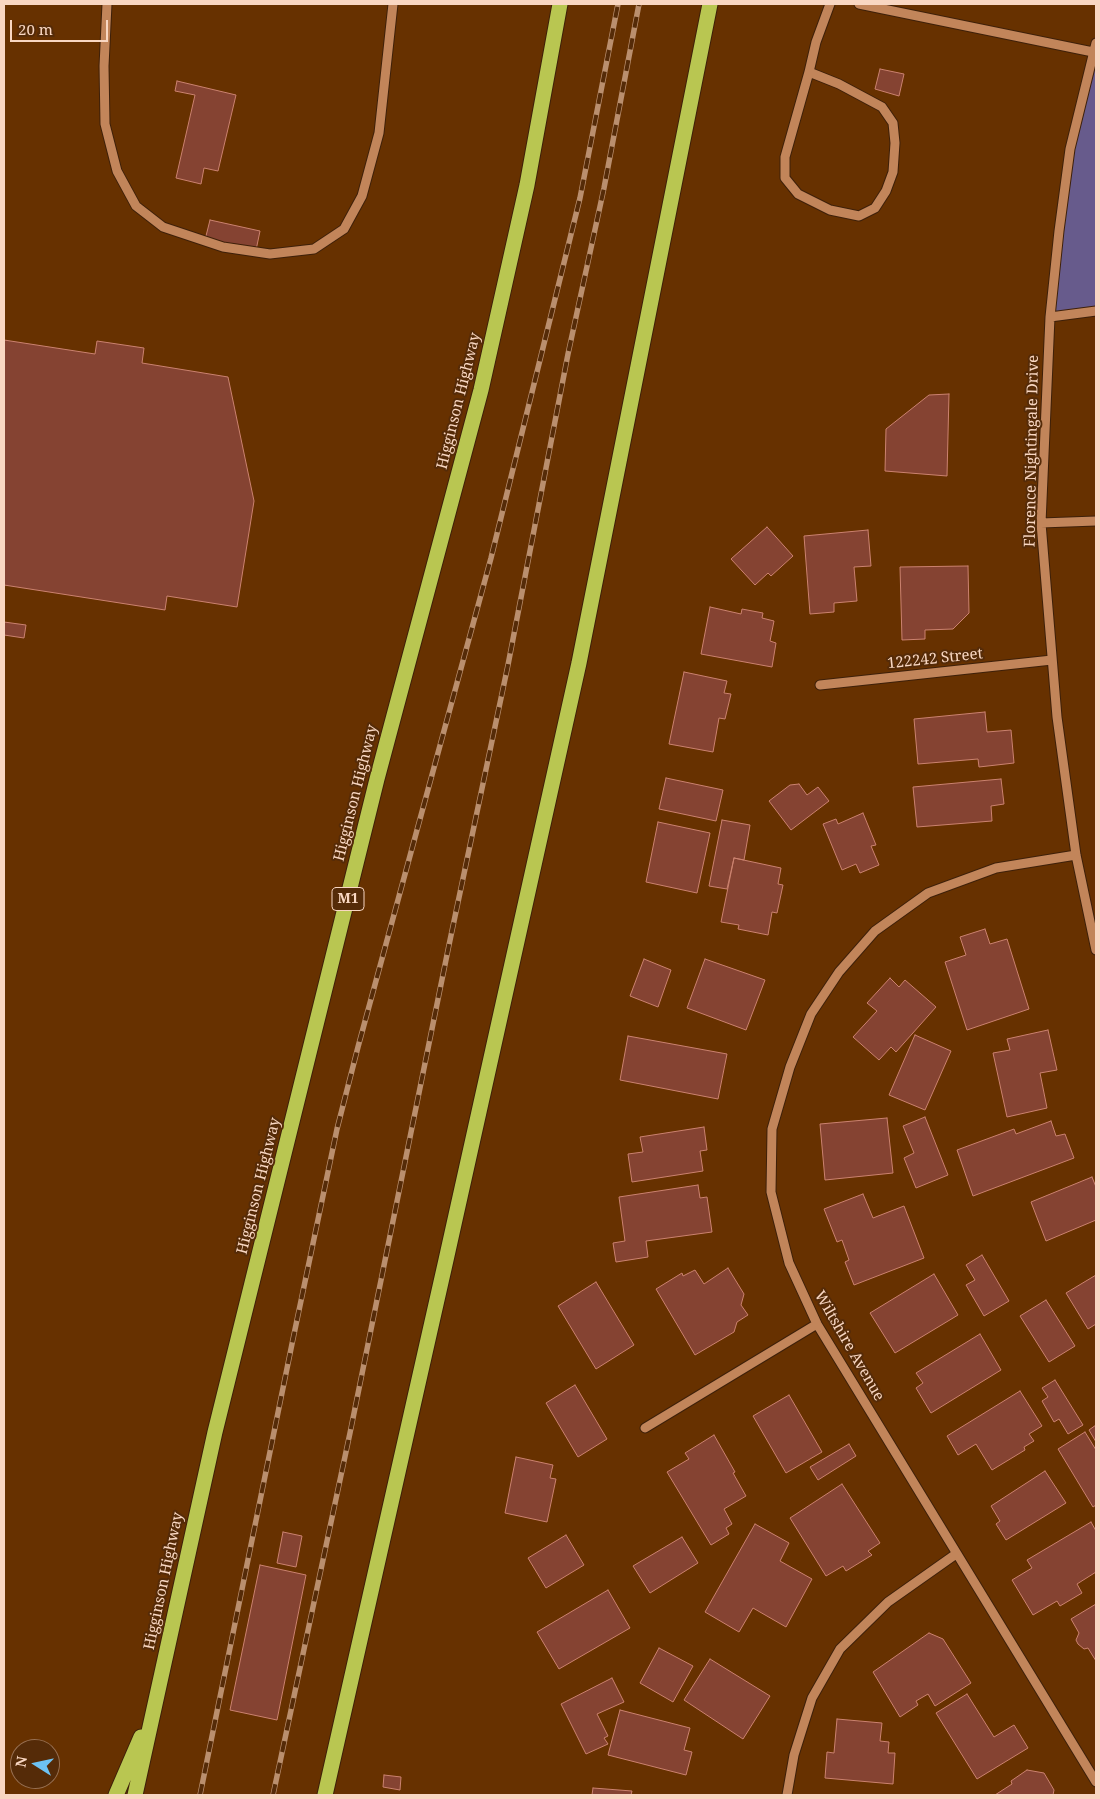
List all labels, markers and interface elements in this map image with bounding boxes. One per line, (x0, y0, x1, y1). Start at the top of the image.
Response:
scale bar (12, 10, 110, 42)
text: 20 m (18, 19, 53, 39)
street label: Higginson Highway (433, 331, 485, 471)
street label: Florence Nightingale Drive (1021, 355, 1043, 547)
street label: 122242 Street (886, 645, 984, 673)
street label: Higginson Highway (330, 723, 382, 863)
road number: M1 (332, 888, 364, 911)
street label: Higginson Highway (233, 1116, 285, 1256)
street label: Wiltshire Avenue (810, 1288, 888, 1404)
street label: Higginson Highway (141, 1511, 187, 1651)
north arrow (10, 1739, 60, 1789)
text: N (10, 1754, 31, 1769)

